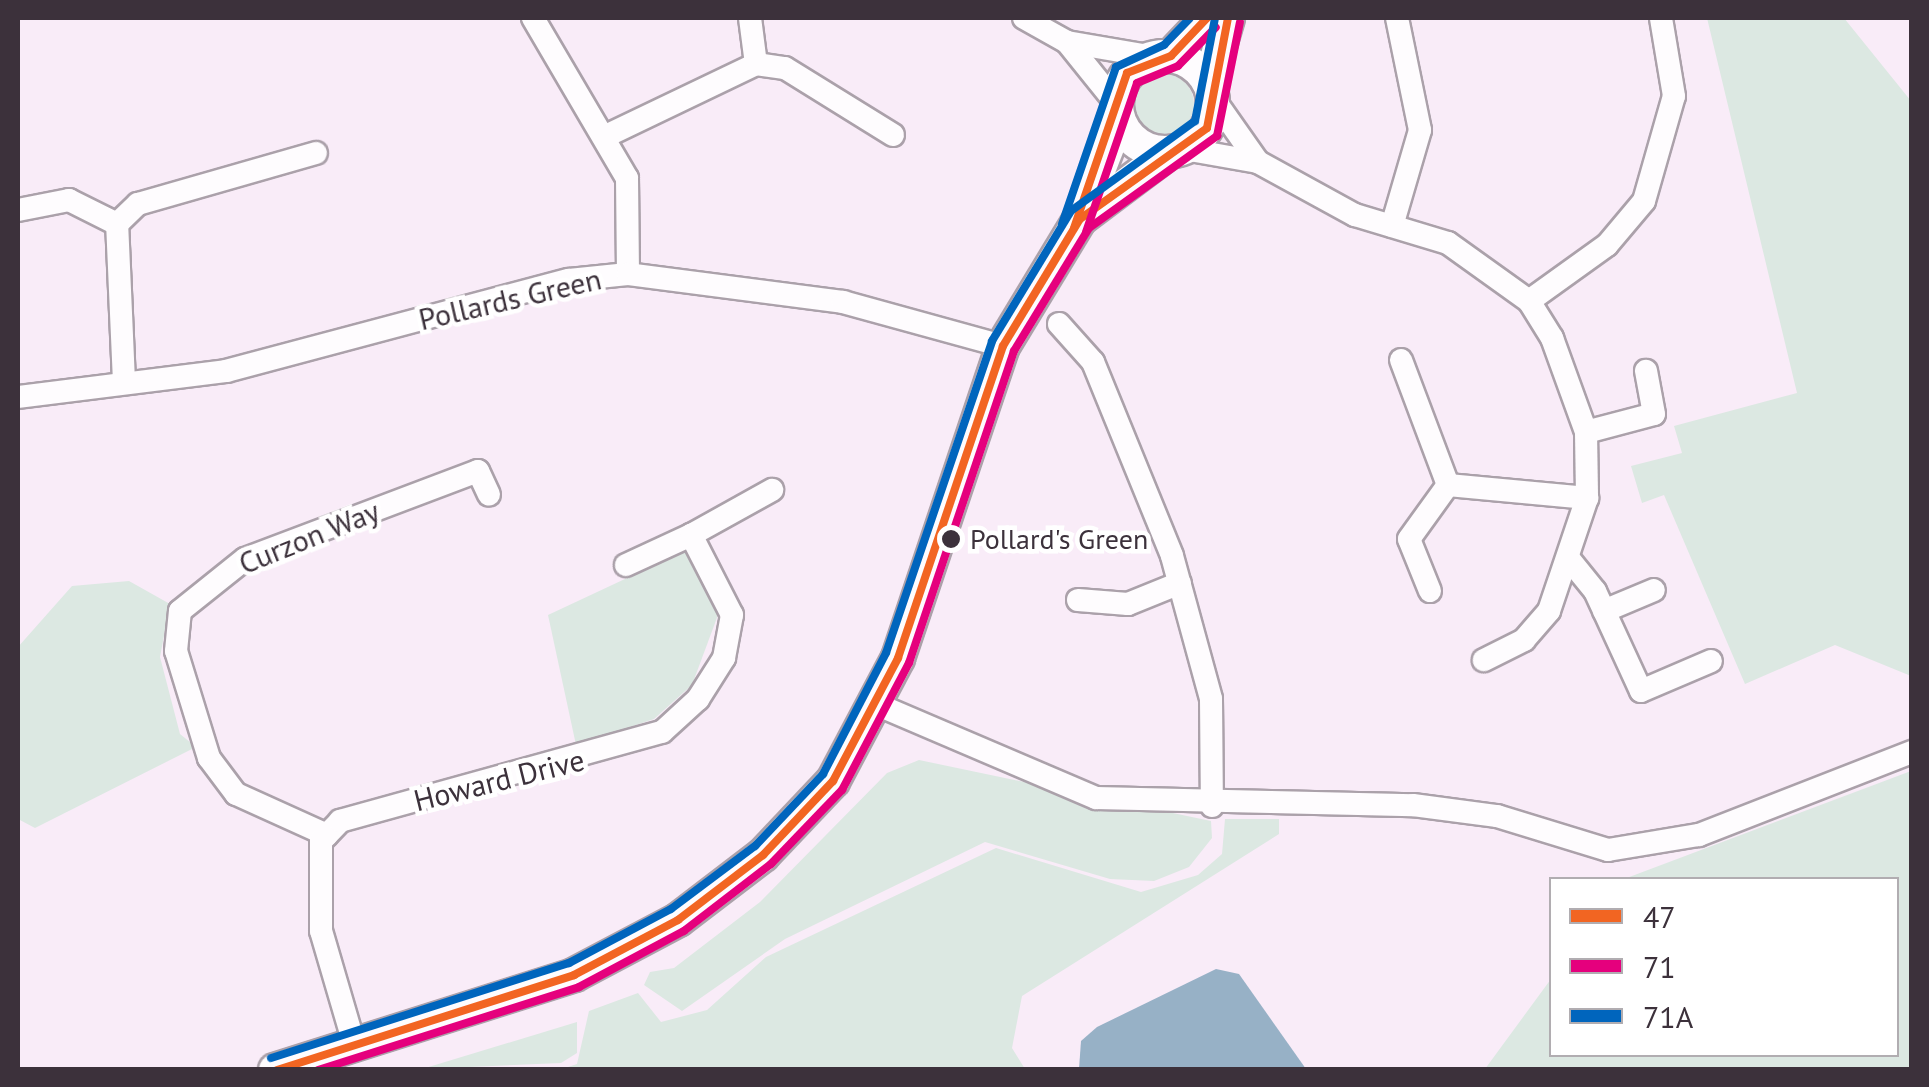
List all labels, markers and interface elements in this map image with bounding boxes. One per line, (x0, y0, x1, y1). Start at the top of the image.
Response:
street label: Pollards Green (415, 261, 605, 337)
street label: Curzon Way (233, 492, 385, 582)
place label: Pollard's Green (970, 522, 1148, 556)
marker: Pollard's Green (941, 529, 961, 549)
street label: Howard Drive (410, 741, 588, 819)
legend (1549, 877, 1899, 1057)
text: 47 (1643, 897, 1676, 936)
text: 71 (1643, 947, 1676, 986)
text: 71A (1643, 997, 1693, 1036)

